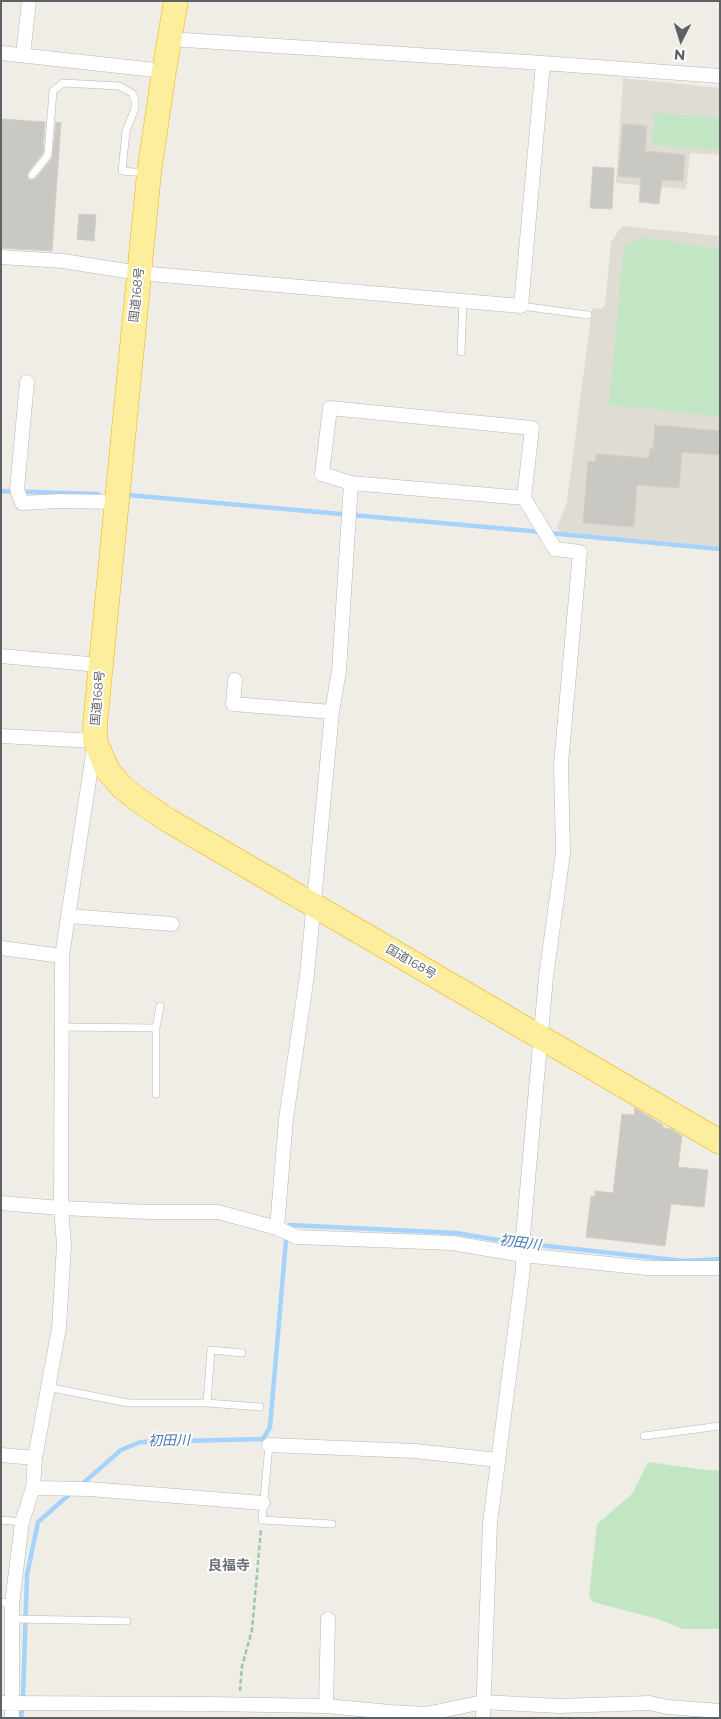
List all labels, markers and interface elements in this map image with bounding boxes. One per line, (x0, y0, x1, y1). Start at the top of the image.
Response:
north arrow (656, 15, 706, 65)
text: N (673, 45, 686, 64)
street label: 国道168号 (127, 267, 147, 323)
street label: 国道168号 (88, 670, 108, 726)
street label: 国道168号 (383, 942, 439, 982)
water label: 初田川 (498, 1232, 542, 1254)
water label: 初田川 (148, 1432, 190, 1450)
district label: 良福寺 (208, 1558, 250, 1574)

